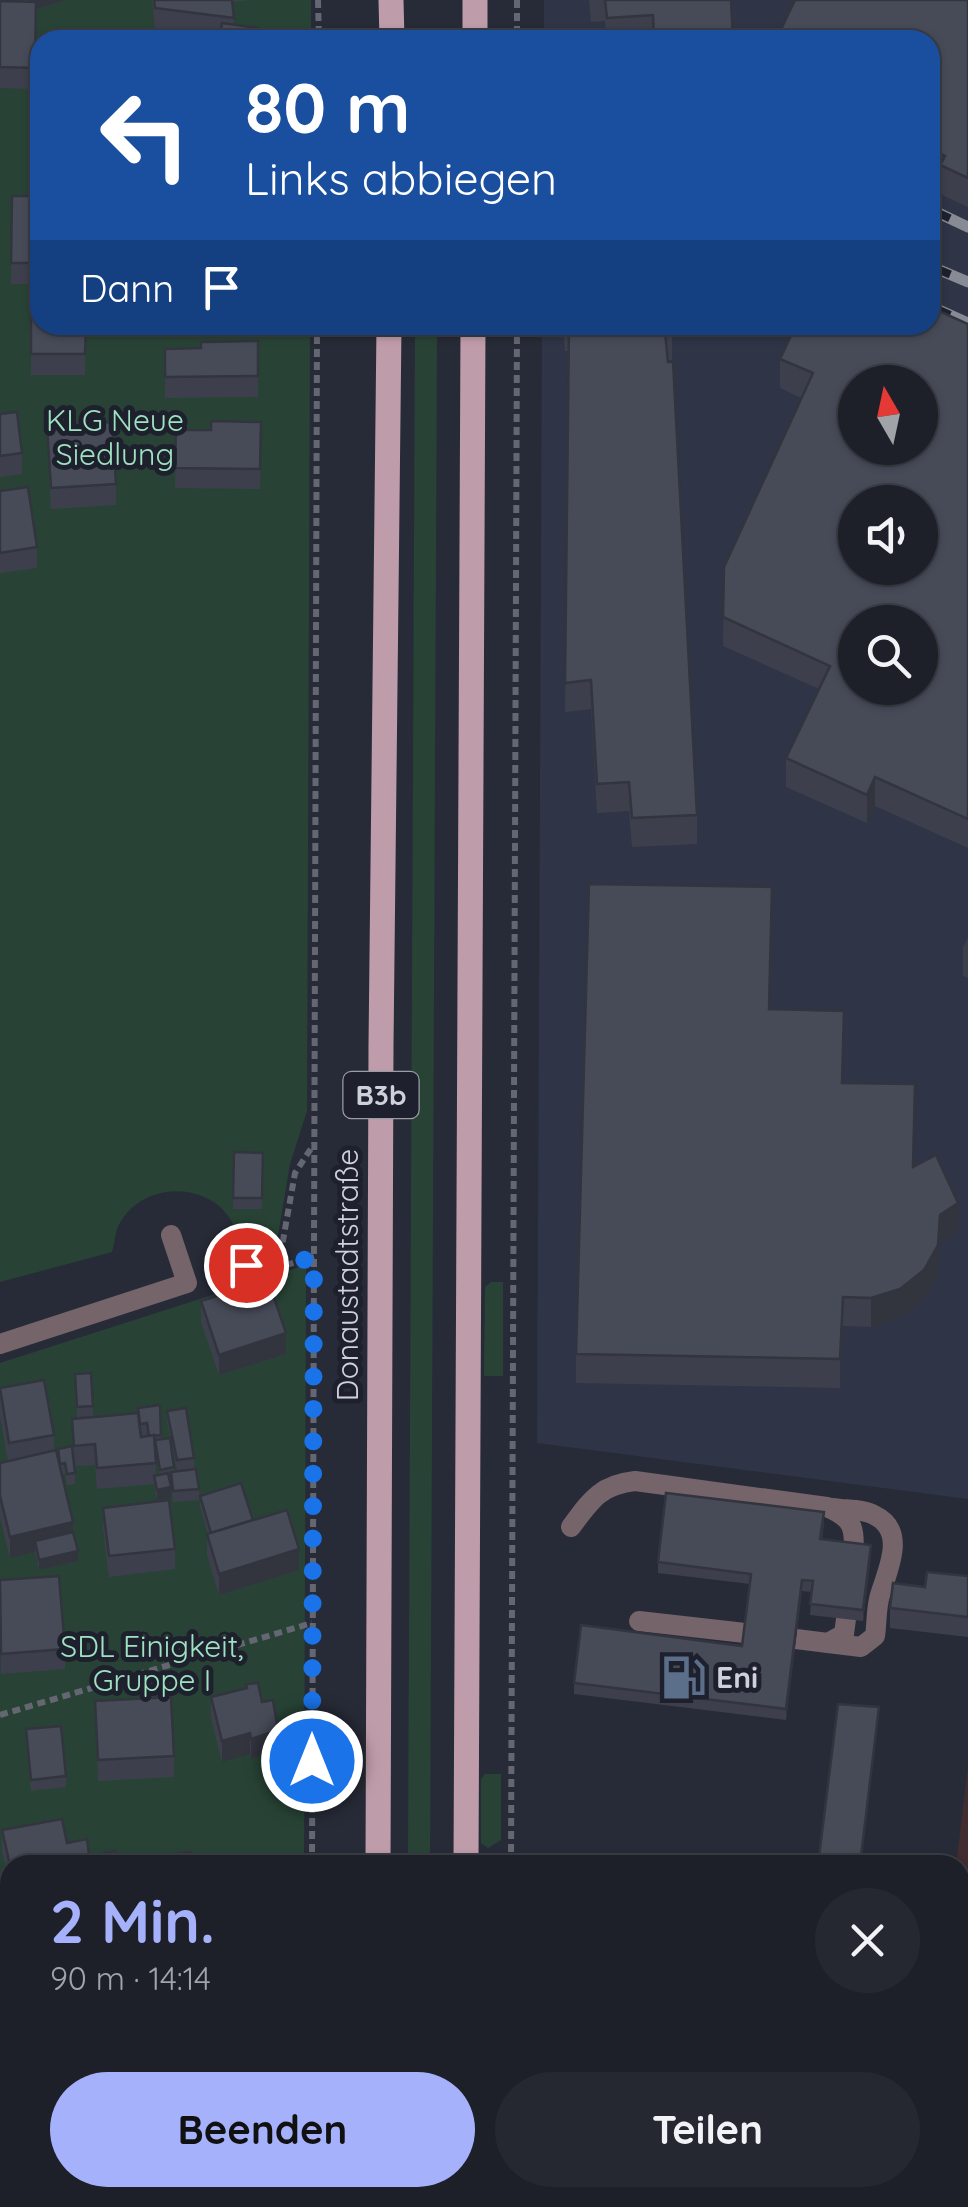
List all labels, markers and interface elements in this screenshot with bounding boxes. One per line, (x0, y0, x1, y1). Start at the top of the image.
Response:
text: 80 m (245, 63, 410, 151)
icon: left (80, 70, 210, 200)
text: Links abbiegen (245, 150, 557, 206)
icon: arrive (194, 260, 249, 315)
text: Dann (80, 264, 174, 312)
north arrow (838, 365, 938, 465)
map controls (838, 365, 938, 705)
park label: KLG Neue Siedlung (46, 401, 184, 473)
button: sound (838, 485, 938, 585)
button: search (838, 605, 938, 705)
road number: B3b (344, 1072, 418, 1118)
street label: Donaustadtstraße (328, 1149, 366, 1401)
pin (204, 1223, 289, 1308)
icon: arrive (219, 1238, 274, 1293)
park label: SDL Einigkeit, Gruppe I (60, 1627, 244, 1699)
fuel station icon: Eni (659, 1654, 707, 1702)
place label: Eni (716, 1658, 758, 1696)
position arrow (260, 1709, 364, 1813)
text: 2 Min. (50, 1883, 215, 1958)
button: close (815, 1888, 920, 1993)
text: 90 m · 14:14 (50, 1958, 211, 1998)
button: Beenden (50, 2072, 475, 2187)
button: Teilen (495, 2072, 920, 2187)

